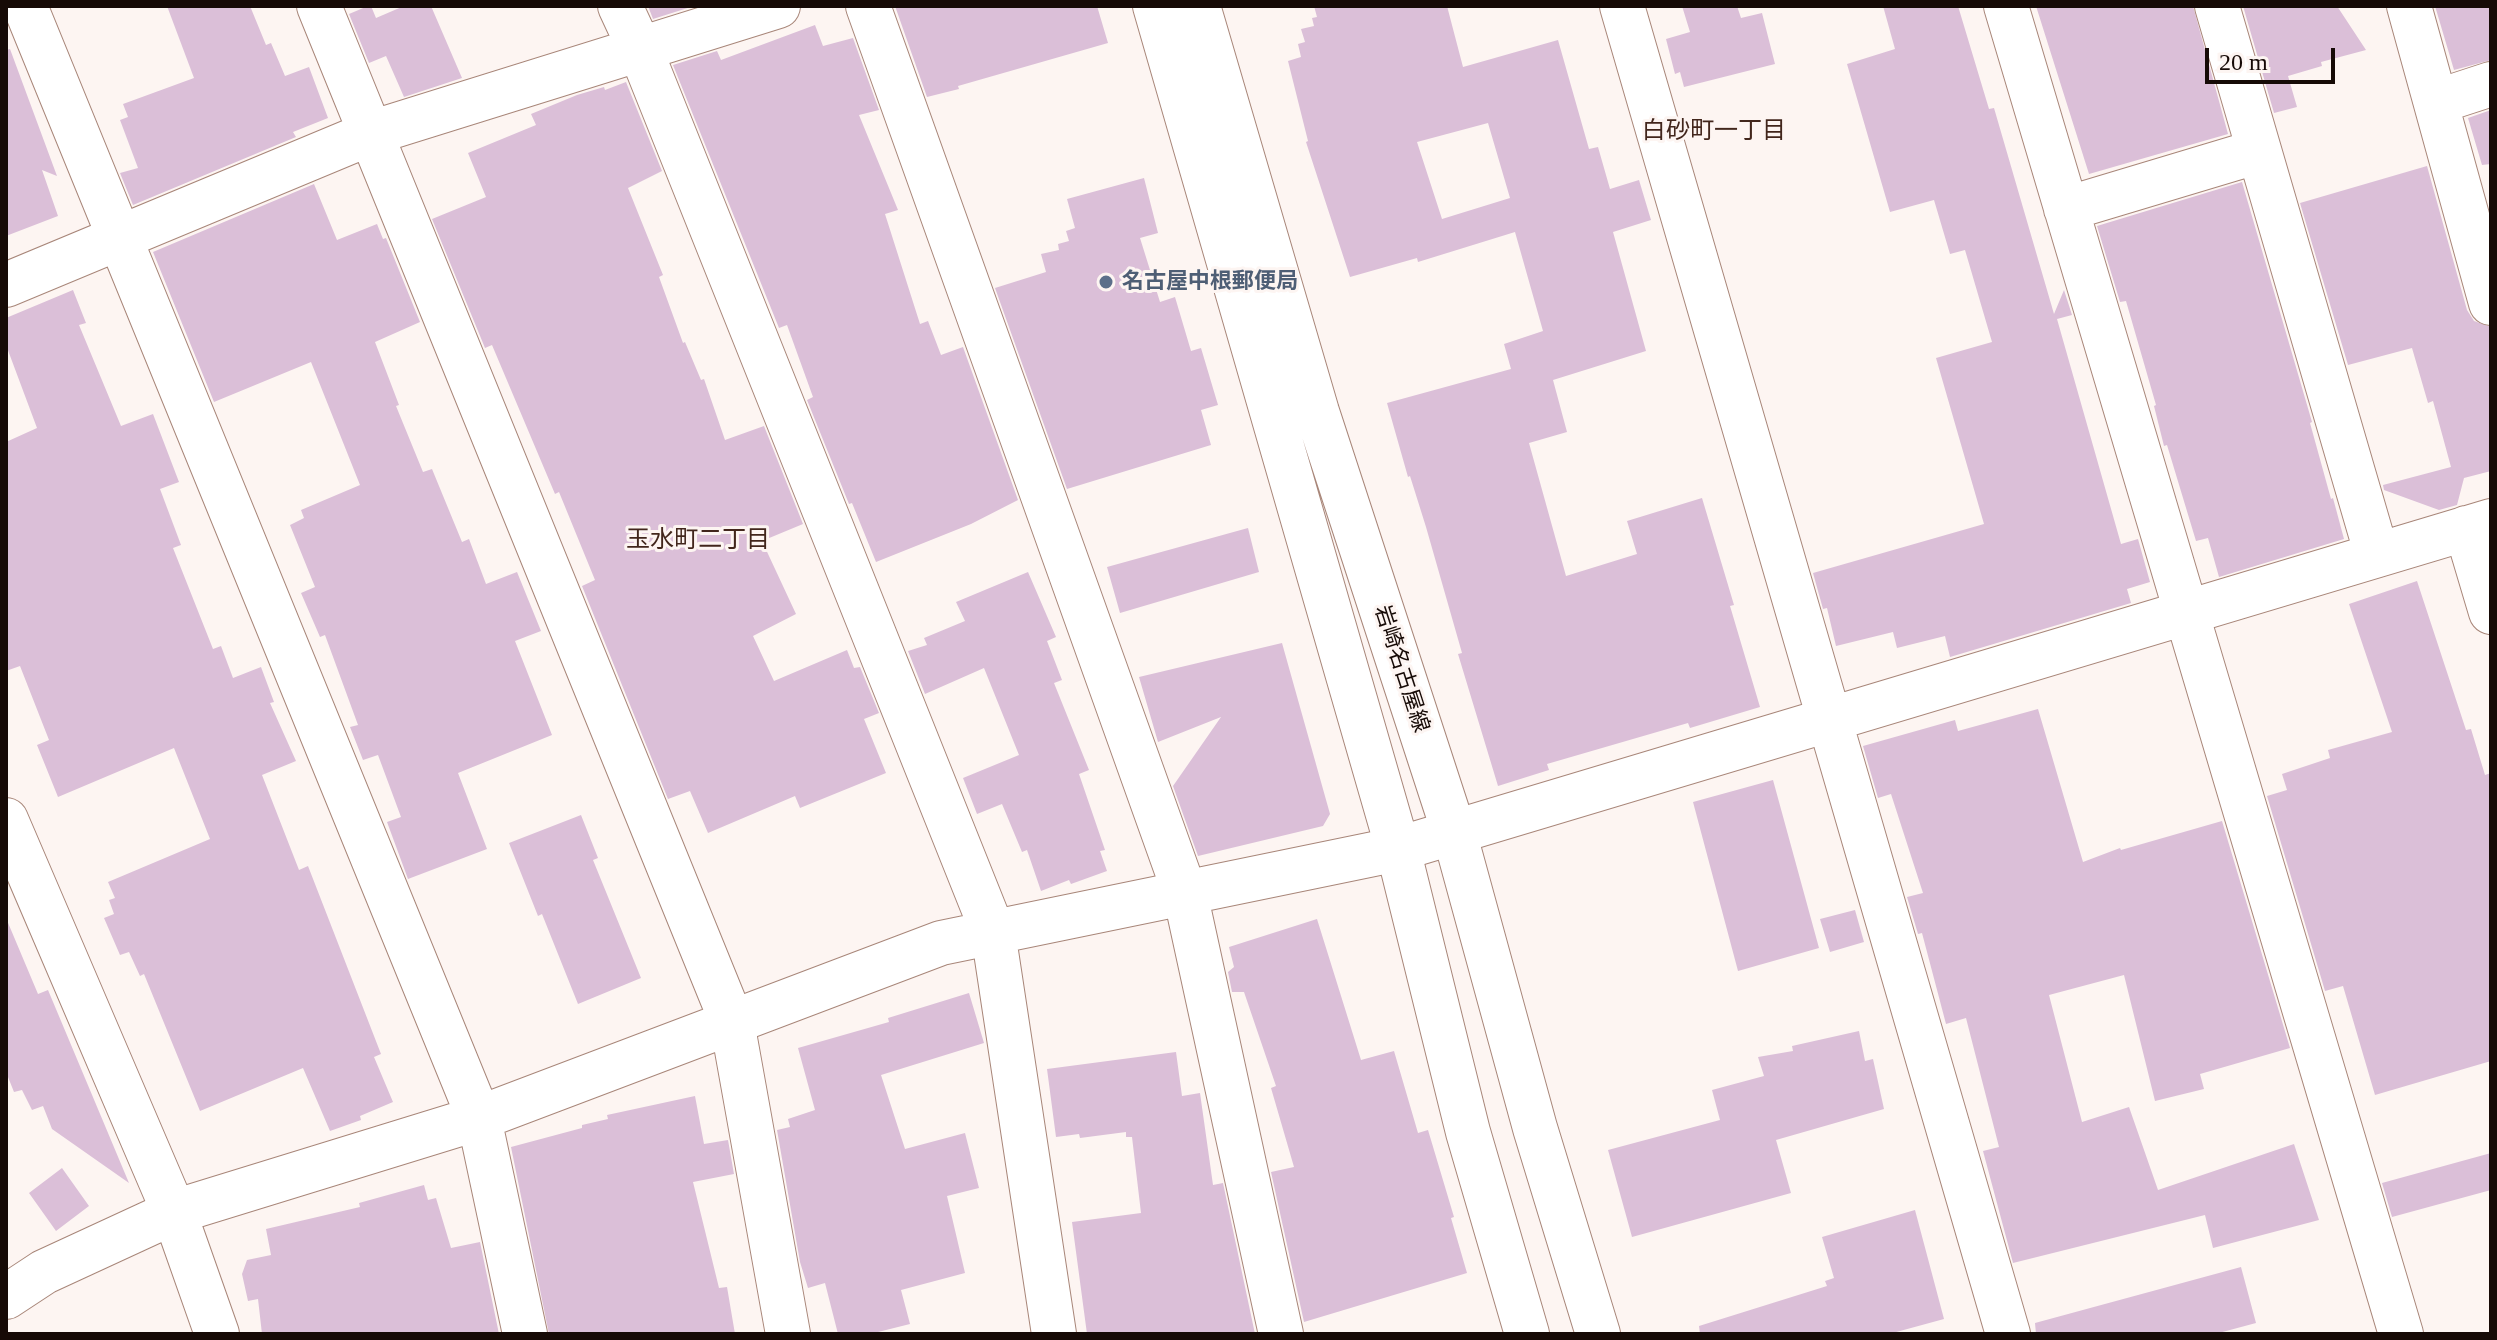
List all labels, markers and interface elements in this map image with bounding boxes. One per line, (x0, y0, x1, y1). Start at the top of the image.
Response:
scale bar (2209, 32, 2339, 82)
text: 20 m (2219, 49, 2268, 75)
district label: 白砂町一丁目 (1642, 118, 1786, 146)
place label: 名古屋中根郵便局 (1122, 269, 1298, 295)
marker: 名古屋中根郵便局 (1097, 273, 1115, 291)
district label: 玉水町二丁目 (626, 527, 770, 555)
street label: 岩崎名古屋線 (1368, 602, 1434, 736)

